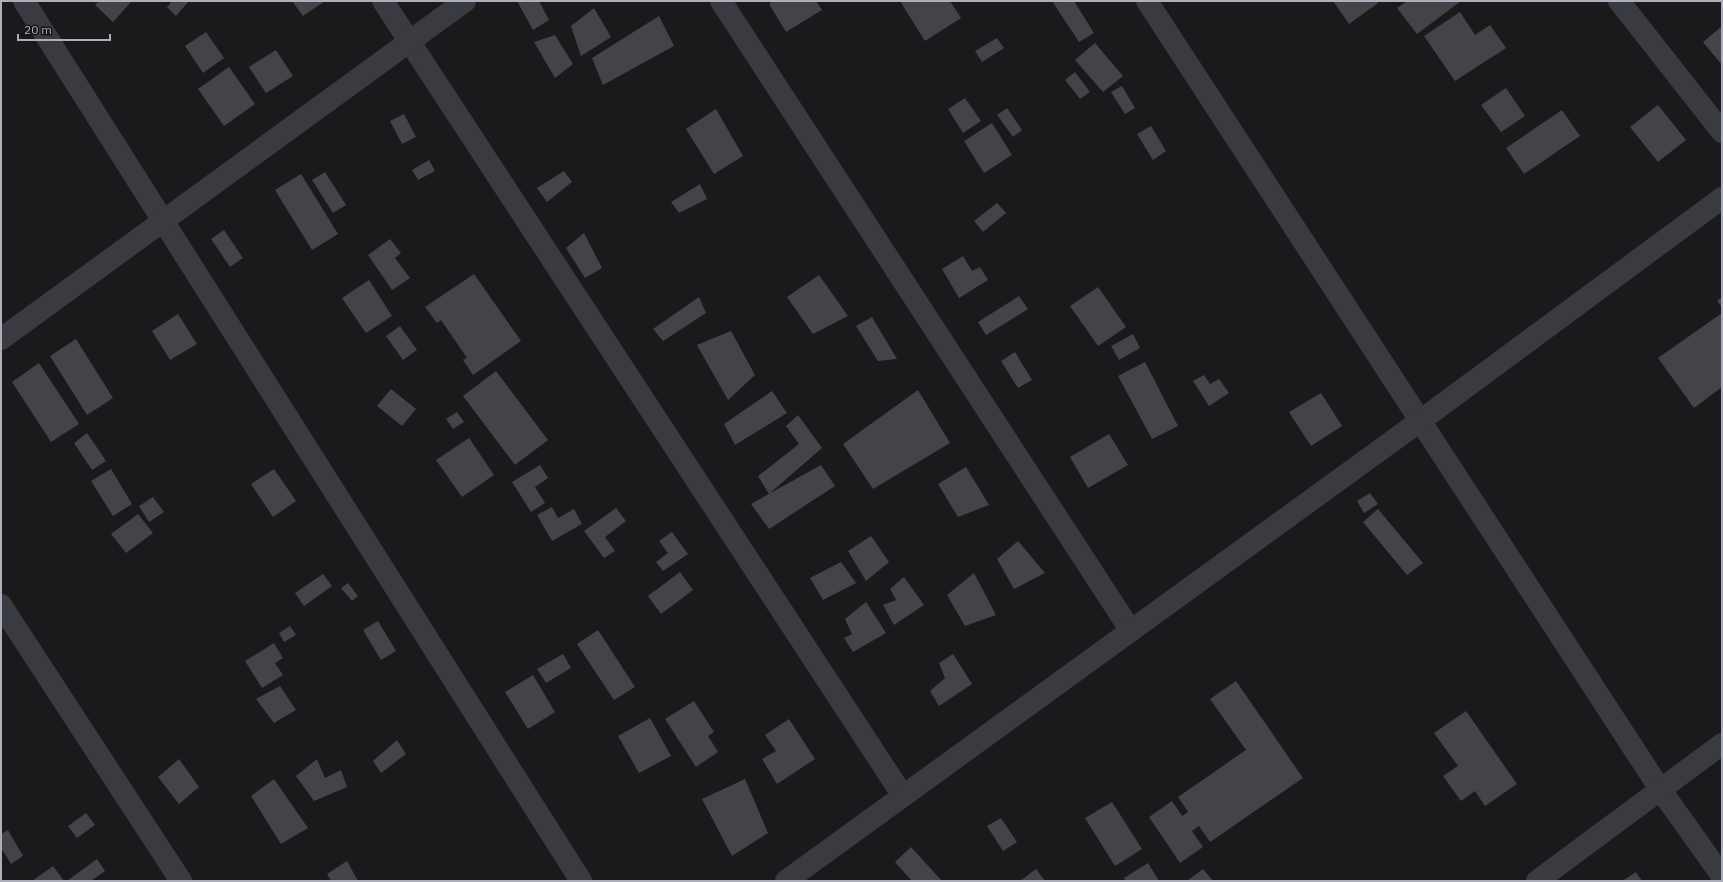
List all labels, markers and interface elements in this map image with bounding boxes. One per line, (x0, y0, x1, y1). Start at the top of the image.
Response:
scale bar (18, 16, 110, 42)
text: 20 m (24, 22, 52, 37)

